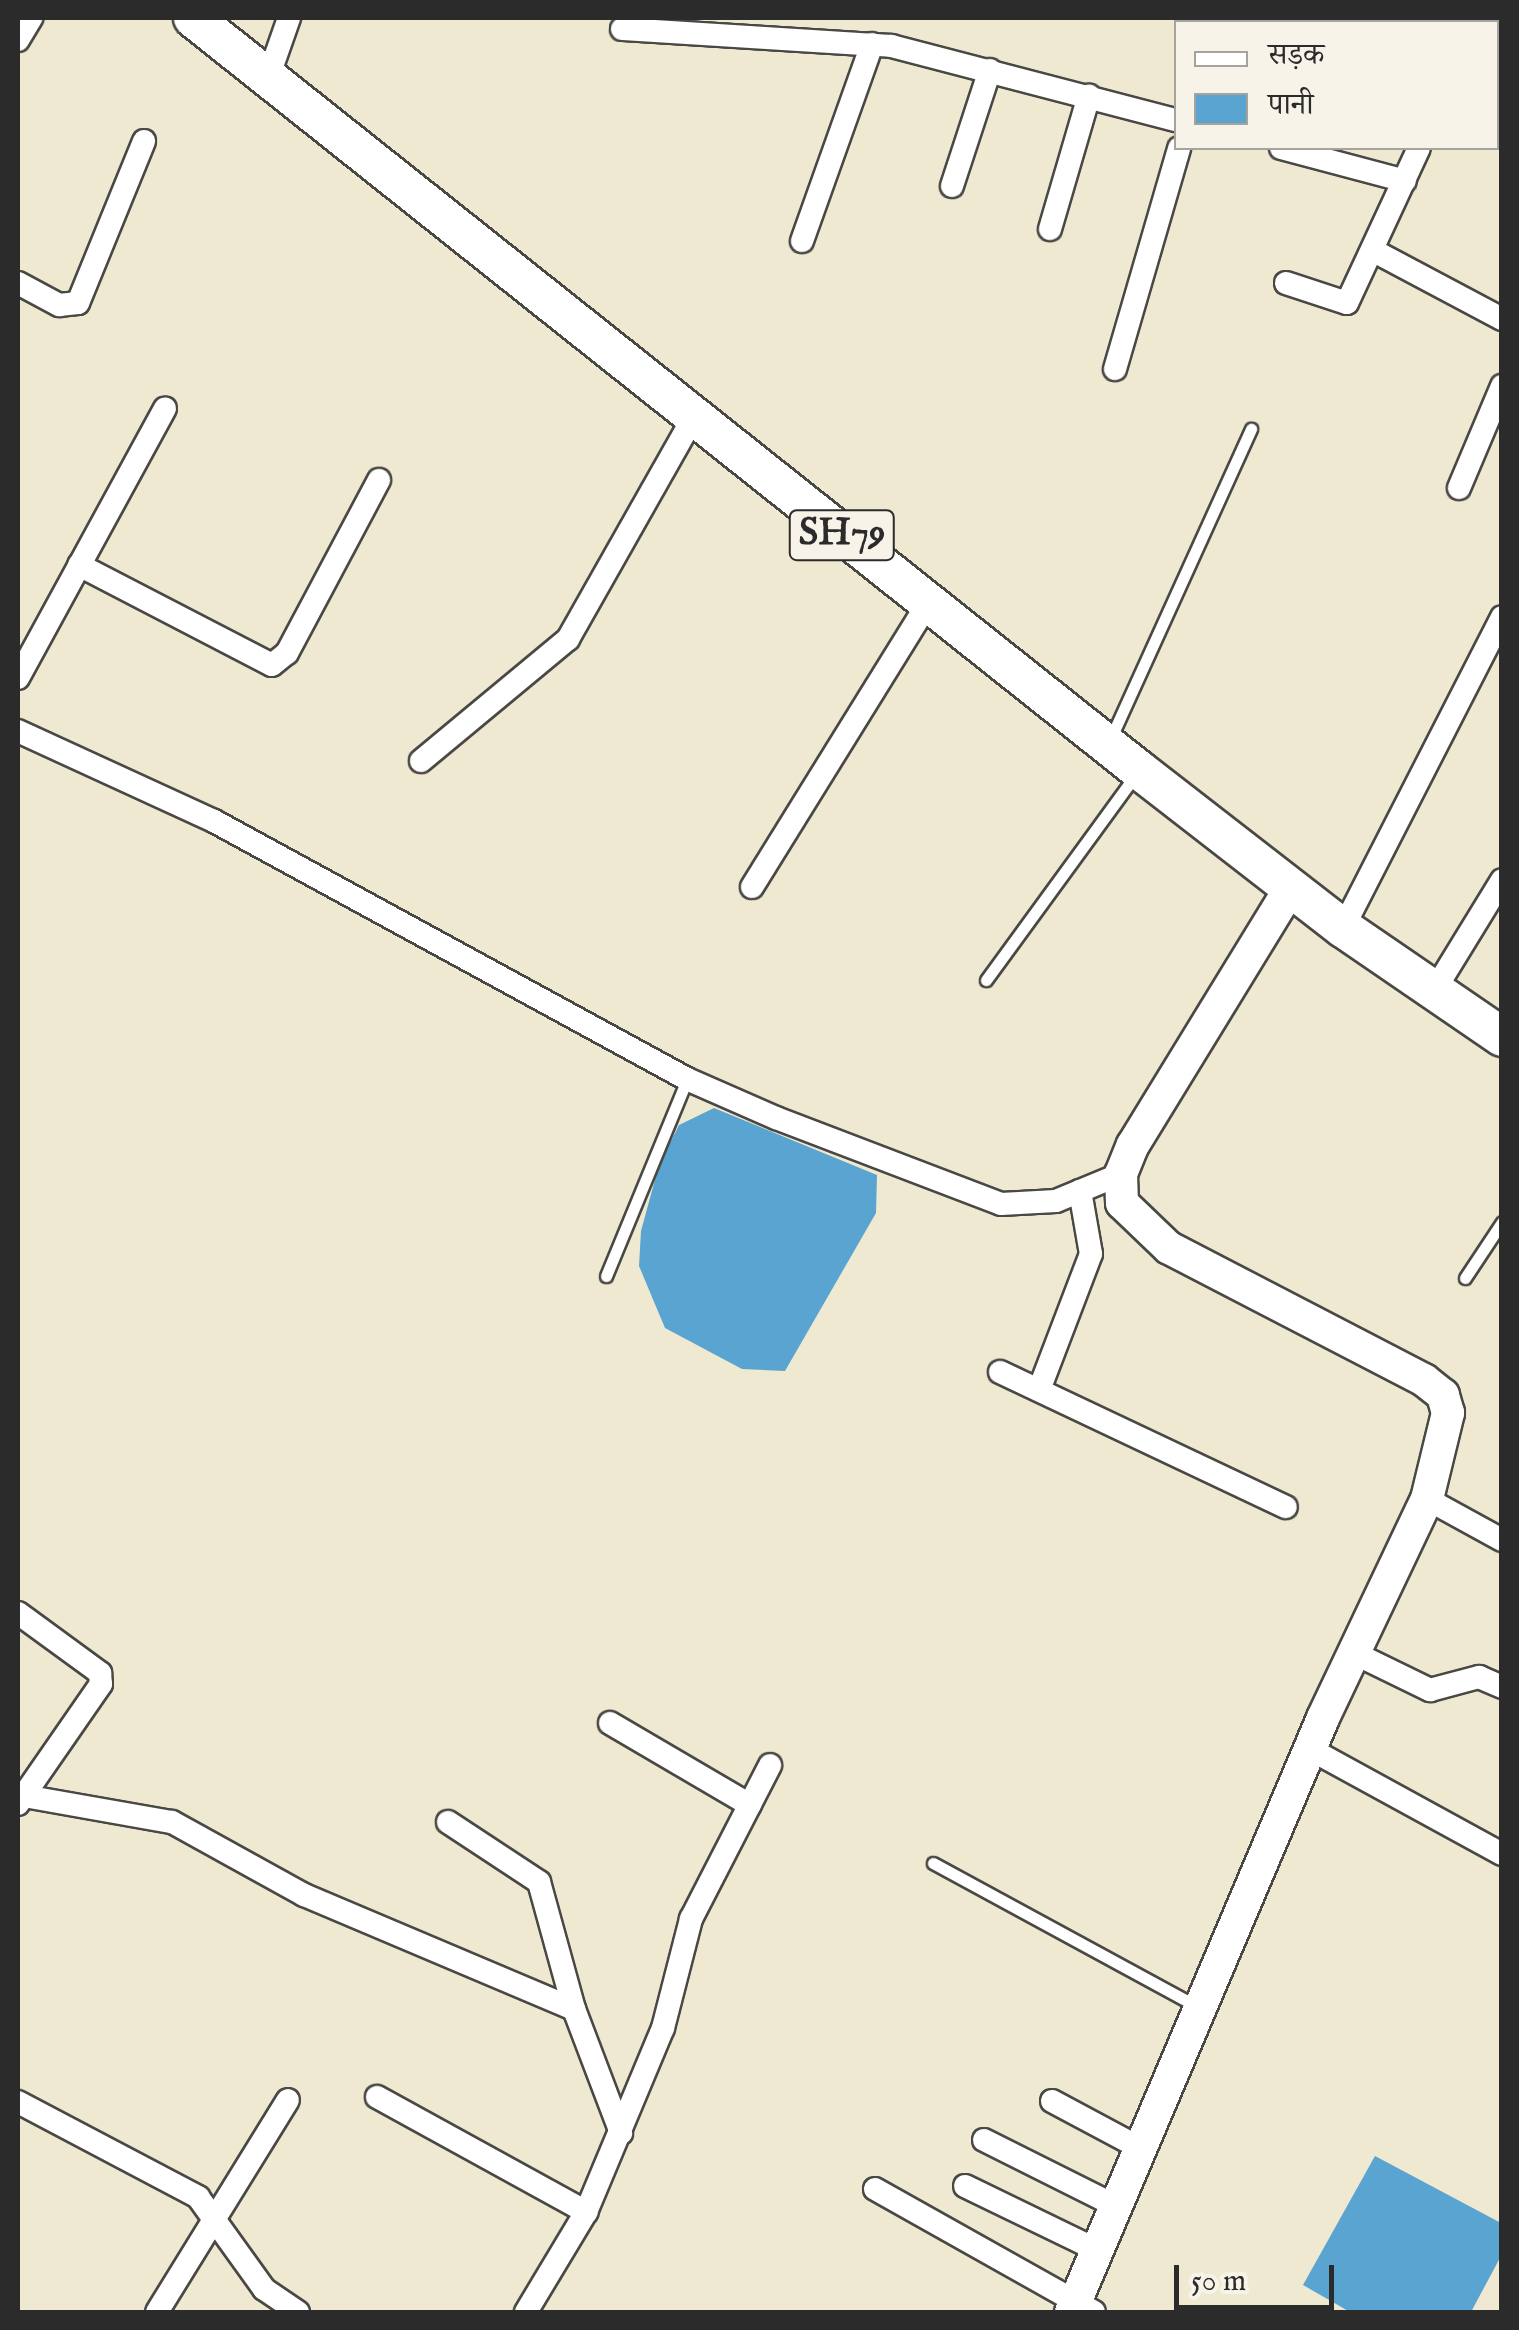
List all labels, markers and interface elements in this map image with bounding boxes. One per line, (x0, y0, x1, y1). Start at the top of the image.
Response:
legend (1174, 20, 1499, 150)
text: सड़क (1268, 37, 1324, 75)
text: पानी (1268, 87, 1314, 125)
road number: SH79 (787, 502, 897, 568)
scale bar (1179, 2245, 1339, 2307)
text: 50 m (1191, 2263, 1246, 2301)

